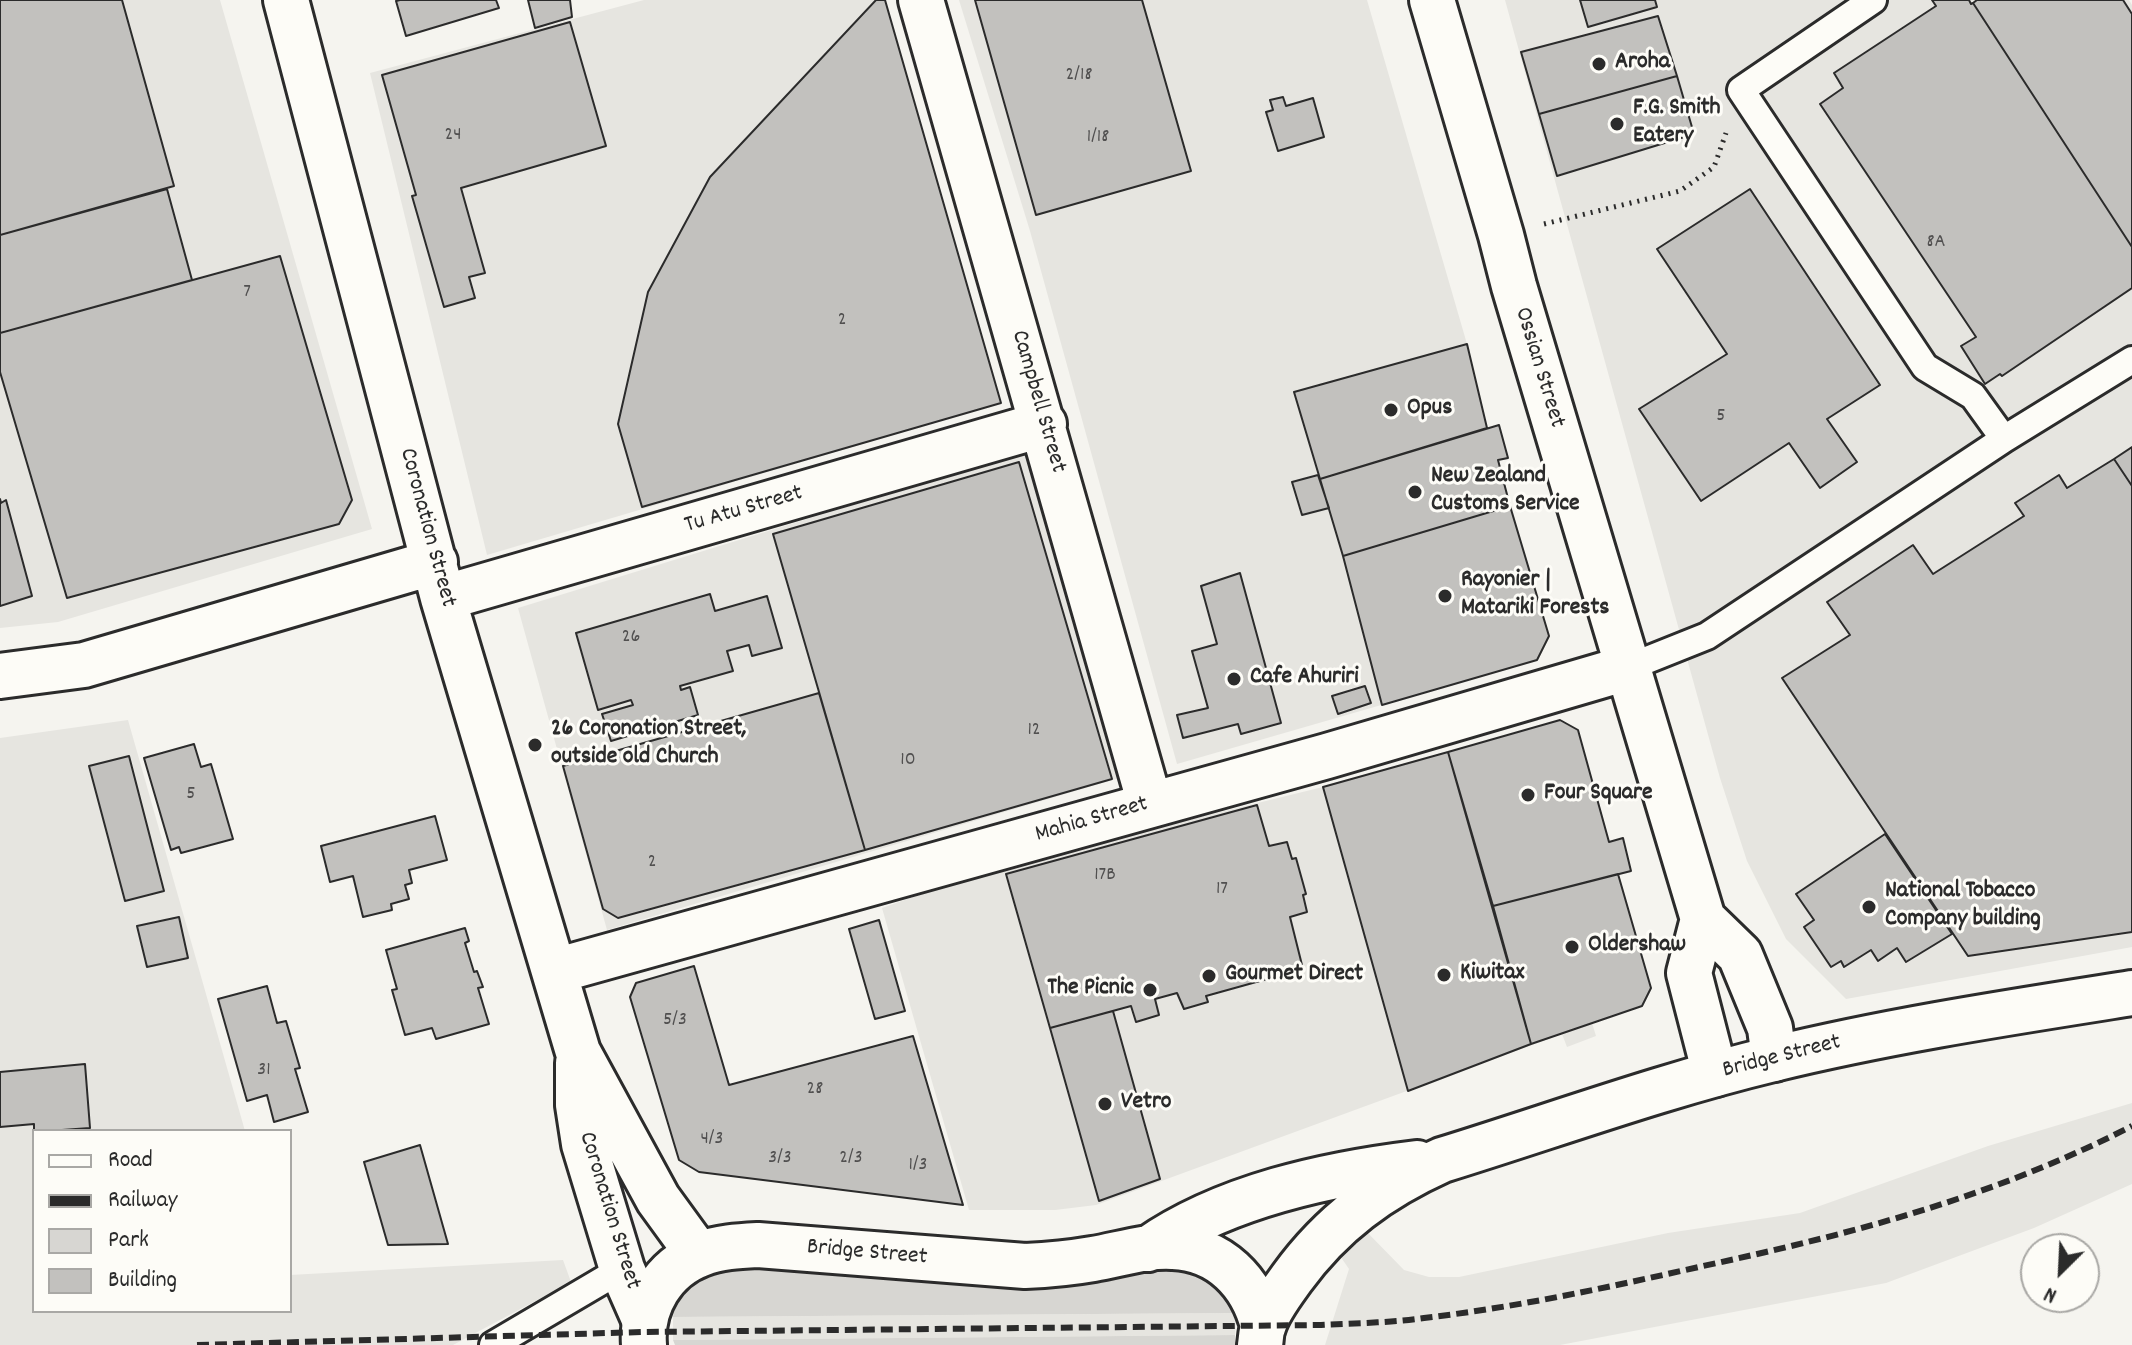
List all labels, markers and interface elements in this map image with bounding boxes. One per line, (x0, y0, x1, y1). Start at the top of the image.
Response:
place label: Aroha (1615, 50, 1670, 78)
marker: Aroha (1590, 55, 1608, 73)
house number: 2/18 (1066, 64, 1092, 88)
place label: F.G. Smith Eatery (1633, 96, 1721, 152)
marker: F.G. Smith Eatery (1608, 115, 1626, 133)
house number: 24 (444, 124, 462, 148)
house number: 1/18 (1087, 126, 1109, 150)
house number: 8A (1927, 231, 1945, 255)
house number: 7 (243, 281, 251, 305)
street label: Ossian Street (1506, 304, 1570, 432)
house number: 2 (838, 309, 846, 333)
street label: Campbell Street (1003, 327, 1071, 477)
place label: Opus (1407, 396, 1452, 424)
marker: Opus (1382, 401, 1400, 419)
house number: 5 (1716, 405, 1726, 429)
street label: Coronation Street (391, 445, 461, 611)
place label: New Zealand Customs Service (1431, 464, 1580, 520)
street label: Tu Atu Street (682, 480, 806, 542)
marker: New Zealand Customs Service (1406, 483, 1424, 501)
place label: Rayonier | Matariki Forests (1461, 568, 1609, 624)
marker: Rayonier | Matariki Forests (1436, 587, 1454, 605)
house number: 26 (622, 626, 640, 650)
place label: Cafe Ahuriri (1250, 665, 1359, 693)
marker: Cafe Ahuriri (1225, 670, 1243, 688)
place label: 26 Coronation Street, outside old Church (551, 717, 747, 773)
house number: 12 (1027, 719, 1041, 743)
marker: 26 Coronation Street, outside old Church (526, 736, 544, 754)
house number: 10 (900, 749, 916, 773)
place label: Four Square (1544, 781, 1652, 809)
house number: 5 (186, 783, 196, 807)
marker: Four Square (1519, 786, 1537, 804)
street label: Mahia Street (1032, 791, 1152, 851)
house number: 2 (648, 851, 656, 875)
house number: 17B (1094, 864, 1116, 888)
house number: 17 (1216, 878, 1228, 902)
place label: National Tobacco Company building (1885, 879, 2041, 935)
marker: National Tobacco Company building (1860, 898, 1878, 916)
place label: Oldershaw (1588, 933, 1686, 961)
marker: Oldershaw (1563, 938, 1581, 956)
place label: Kiwitax (1460, 961, 1524, 989)
place label: Gourmet Direct (1225, 962, 1363, 990)
marker: Kiwitax (1435, 966, 1453, 984)
marker: Gourmet Direct (1200, 967, 1218, 985)
place label: The Picnic (1047, 976, 1134, 1004)
marker: The Picnic (1141, 981, 1159, 999)
house number: 5/3 (663, 1009, 687, 1033)
street label: Bridge Street (1720, 1029, 1844, 1087)
house number: 31 (257, 1059, 271, 1083)
house number: 28 (807, 1078, 823, 1102)
place label: Vetro (1121, 1090, 1172, 1118)
marker: Vetro (1096, 1095, 1114, 1113)
house number: 4/3 (701, 1128, 723, 1152)
legend (32, 1129, 292, 1313)
street label: Coronation Street (570, 1129, 646, 1293)
text: Road (108, 1144, 153, 1178)
house number: 3/3 (768, 1147, 792, 1171)
house number: 2/3 (839, 1147, 863, 1171)
house number: 1/3 (909, 1154, 927, 1178)
text: Railway (108, 1184, 177, 1218)
text: Park (108, 1224, 149, 1258)
north arrow (2020, 1233, 2100, 1313)
street label: Bridge Street (806, 1234, 928, 1274)
text: Building (108, 1264, 177, 1298)
text: N (2040, 1277, 2062, 1310)

